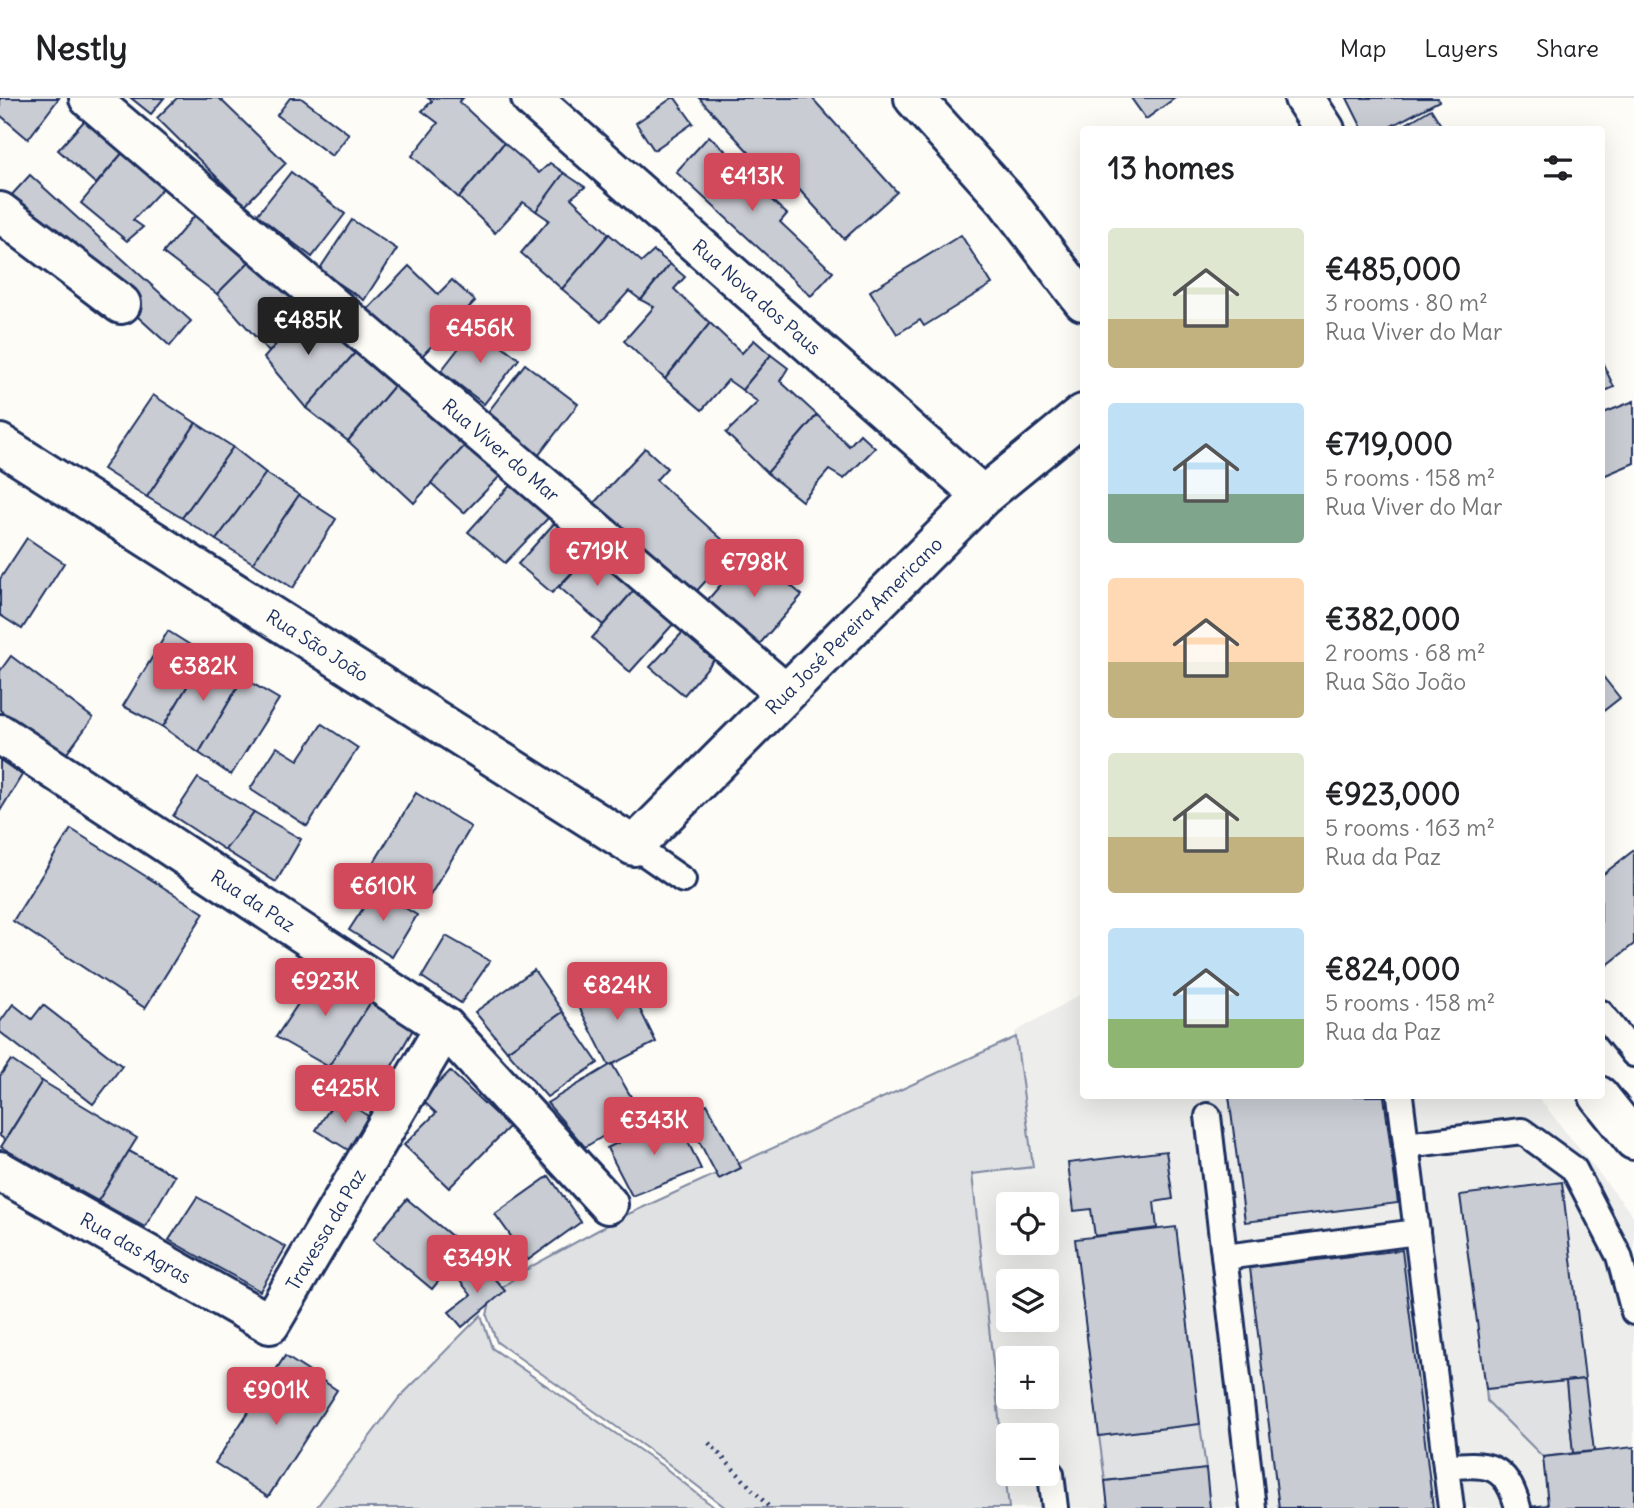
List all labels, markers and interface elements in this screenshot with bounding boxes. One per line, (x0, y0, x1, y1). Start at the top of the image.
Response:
text: Nestly (35, 27, 128, 69)
text: Map (1340, 33, 1386, 63)
text: Layers (1424, 33, 1498, 63)
text: Share (1536, 33, 1599, 63)
text: 13 homes (1108, 149, 1234, 187)
icon: filters (1539, 149, 1577, 187)
pin: €413K (703, 153, 801, 213)
text: €413K (720, 161, 784, 190)
street label: Rua Nova dos Paus (688, 234, 826, 360)
text: €485,000 (1325, 250, 1461, 288)
icon: home (1164, 256, 1248, 340)
text: 3 rooms · 80 m² (1325, 288, 1488, 317)
pin: €485K (259, 298, 357, 357)
text: €485K (274, 305, 342, 334)
pin: €456K (431, 306, 529, 365)
text: €456K (446, 313, 514, 342)
text: Rua Viver do Mar (1325, 317, 1502, 346)
street label: Rua Viver do Mar (437, 393, 565, 507)
text: €719,000 (1325, 425, 1453, 463)
icon: home (1164, 431, 1248, 515)
text: 5 rooms · 158 m² (1325, 463, 1495, 492)
text: Rua Viver do Mar (1325, 492, 1502, 521)
pin: €719K (548, 528, 646, 588)
street label: Rua José Pereira Americano (760, 532, 947, 719)
text: €719K (566, 536, 628, 565)
pin: €798K (705, 540, 803, 599)
text: €798K (721, 547, 787, 576)
text: €382,000 (1325, 600, 1461, 638)
street label: Rua São João (262, 604, 373, 687)
icon: home (1164, 606, 1248, 690)
text: 2 rooms · 68 m² (1325, 638, 1486, 667)
pin: €382K (154, 644, 252, 703)
text: €382K (169, 651, 237, 680)
text: Rua São João (1325, 667, 1466, 696)
text: €923,000 (1325, 775, 1461, 813)
icon: home (1164, 781, 1248, 865)
text: 5 rooms · 163 m² (1325, 813, 1495, 842)
text: Rua da Paz (1325, 842, 1441, 871)
street label: Rua da Paz (206, 864, 300, 937)
pin: €610K (334, 864, 432, 923)
text: €610K (350, 871, 416, 900)
text: €824,000 (1325, 950, 1460, 988)
icon: home (1164, 956, 1248, 1040)
pin: €923K (276, 958, 374, 1018)
pin: €824K (568, 962, 666, 1022)
text: €923K (291, 966, 359, 995)
text: €824K (583, 970, 651, 999)
text: 5 rooms · 158 m² (1325, 988, 1495, 1017)
text: Rua da Paz (1325, 1017, 1441, 1046)
pin: €425K (296, 1066, 394, 1125)
text: €425K (311, 1073, 379, 1102)
pin: €343K (605, 1098, 703, 1157)
text: €343K (620, 1105, 688, 1134)
street label: Travessa da Paz (281, 1165, 371, 1295)
map controls (996, 1192, 1059, 1486)
button: locate (996, 1192, 1059, 1255)
street label: Rua das Agras (76, 1207, 195, 1289)
pin: €349K (428, 1236, 526, 1295)
text: €349K (443, 1243, 511, 1272)
button: layers (996, 1269, 1059, 1332)
button: + (996, 1346, 1059, 1409)
pin: €901K (227, 1368, 325, 1427)
text: €901K (243, 1375, 309, 1404)
button: − (996, 1423, 1059, 1486)

